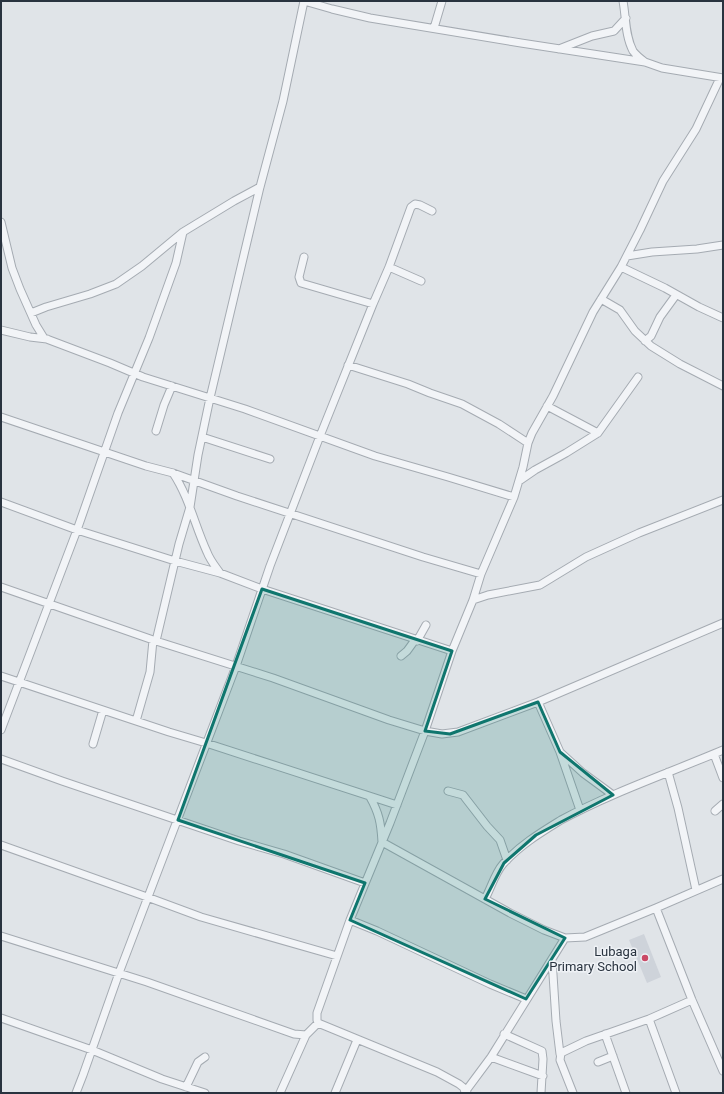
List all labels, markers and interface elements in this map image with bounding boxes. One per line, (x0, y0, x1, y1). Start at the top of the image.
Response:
place label: Lubaga Primary School (549, 944, 637, 974)
marker: Lubaga Primary School (640, 953, 650, 963)

